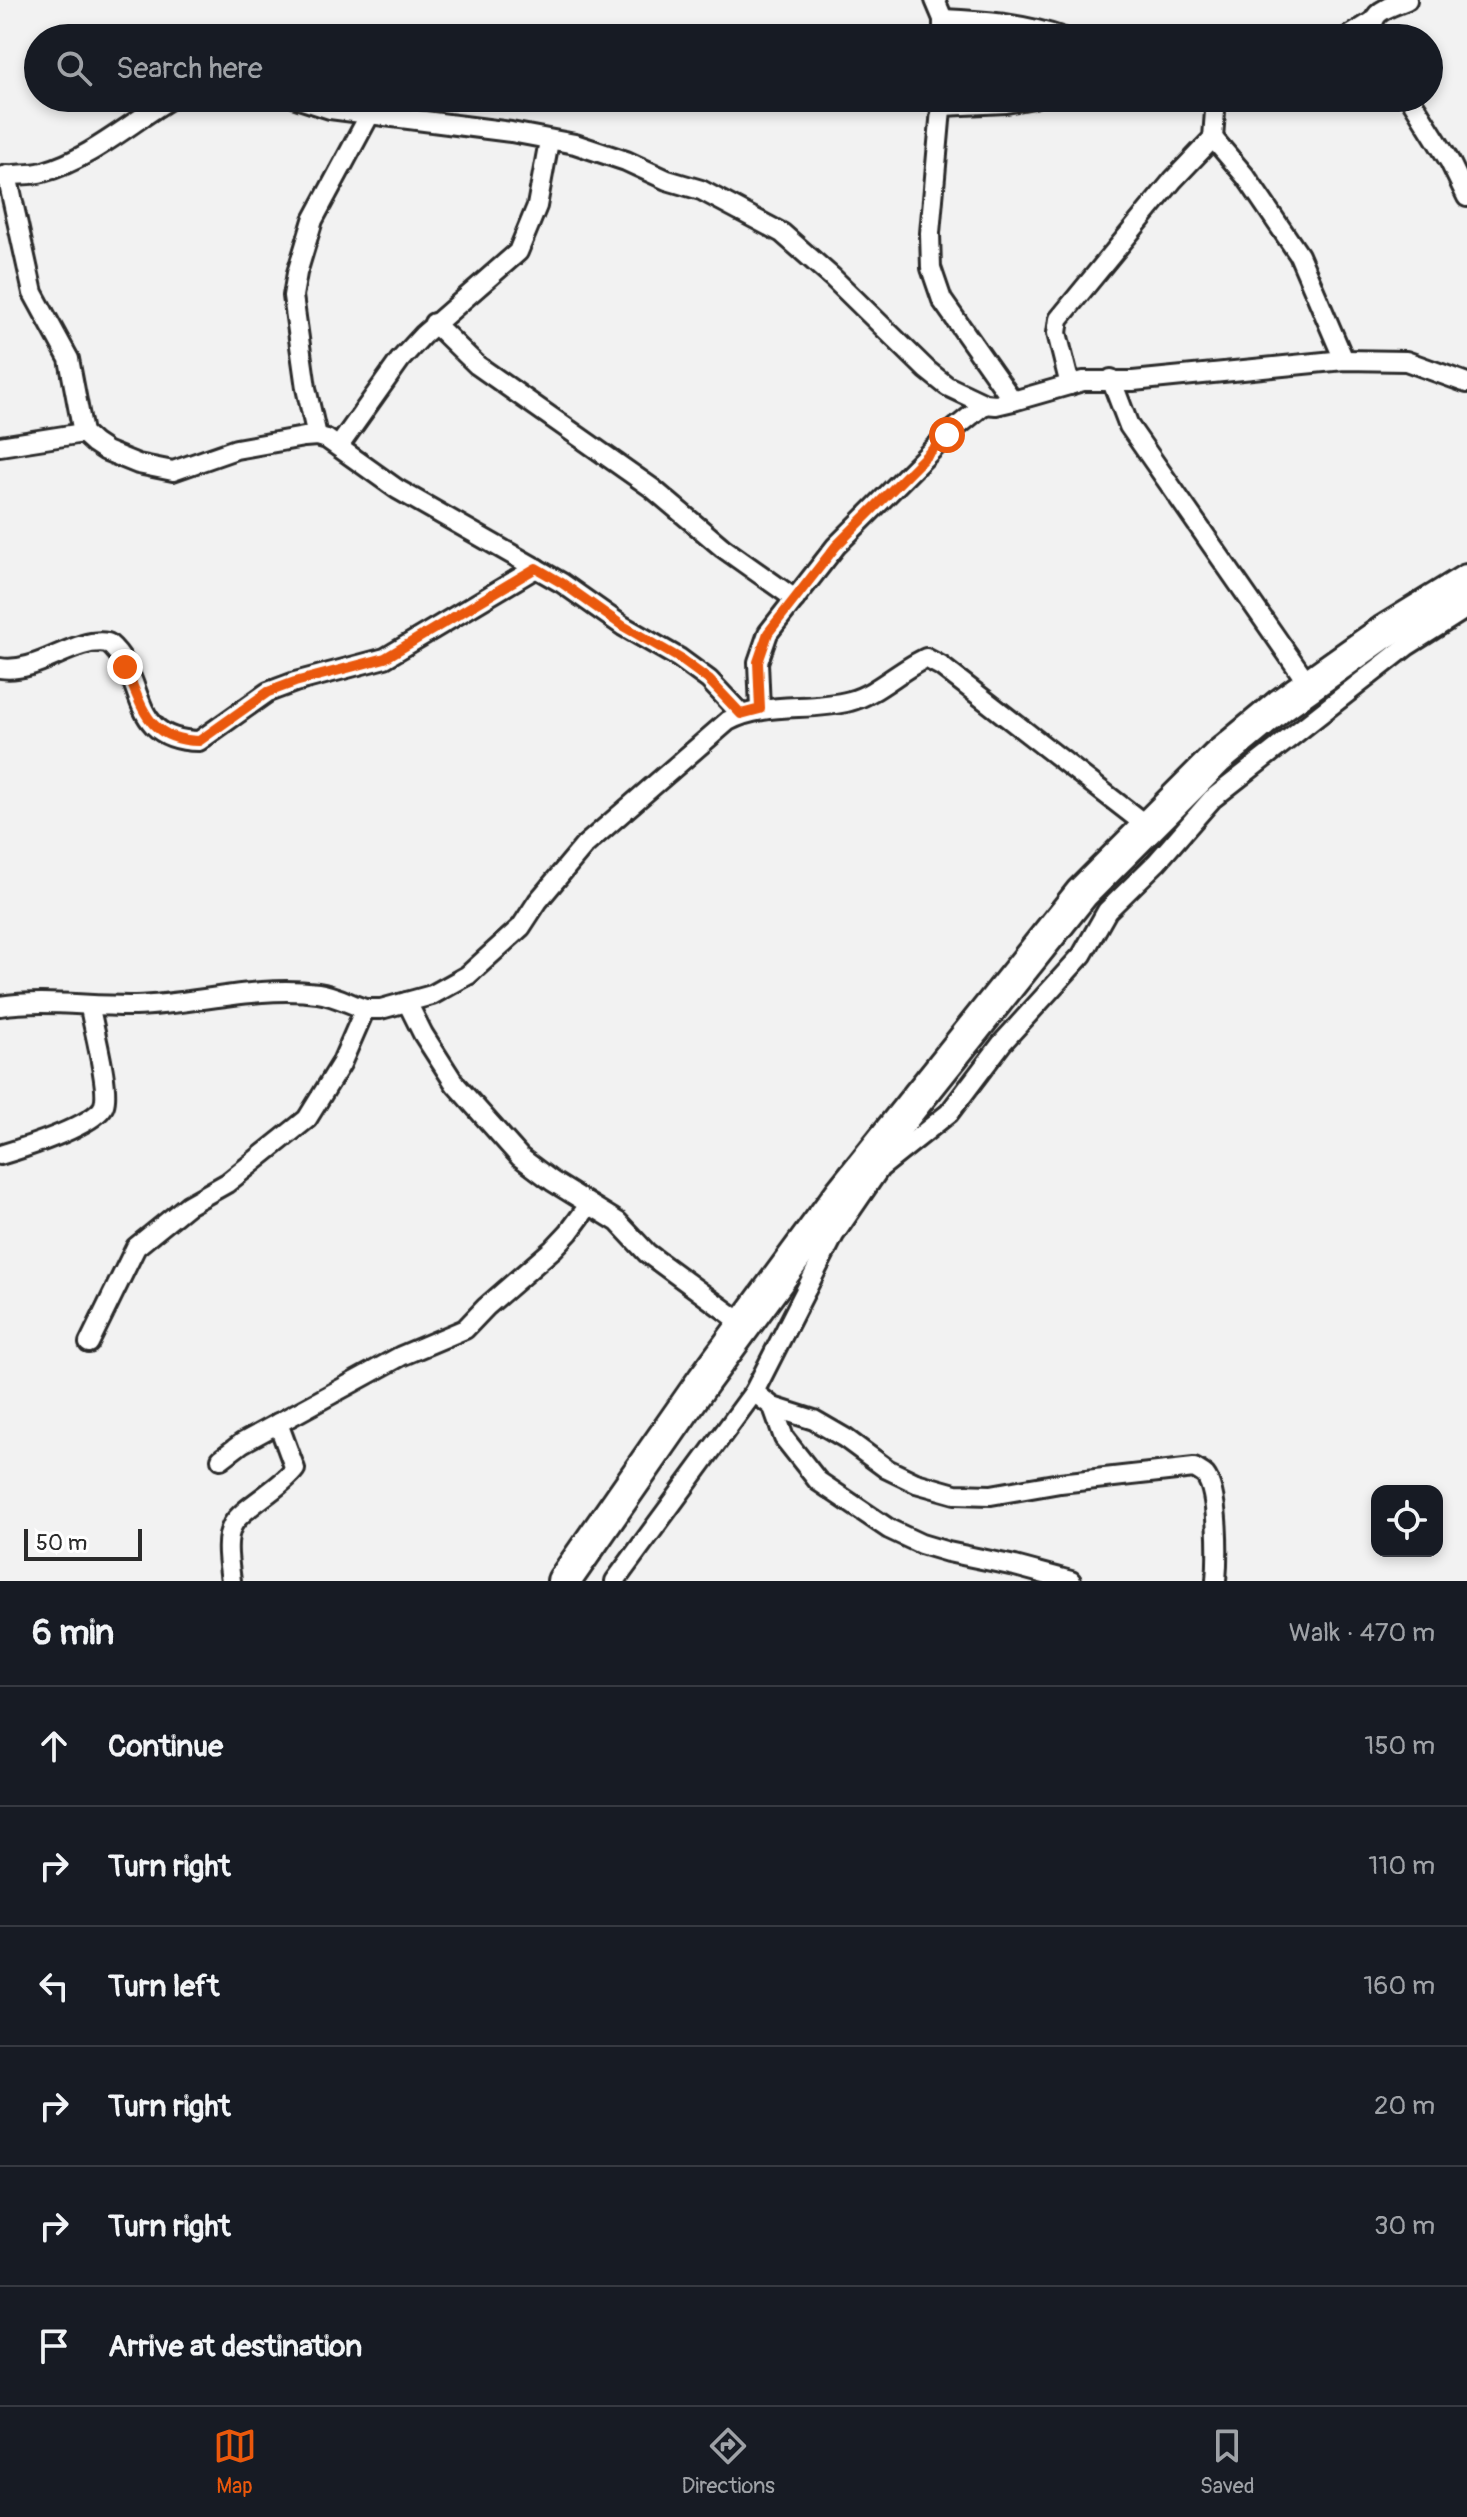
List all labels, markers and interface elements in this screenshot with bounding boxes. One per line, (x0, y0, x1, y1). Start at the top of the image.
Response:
search box (24, 24, 1443, 112)
icon: search (52, 46, 96, 90)
text: Search here (116, 50, 263, 87)
route start (929, 417, 965, 453)
route end (107, 649, 143, 685)
map controls (1371, 1485, 1443, 1557)
button: locate (1371, 1485, 1443, 1557)
scale bar (24, 1525, 142, 1561)
text: 50 m (36, 1529, 87, 1557)
text: 6 min (32, 1612, 114, 1655)
text: Walk · 470 m (1289, 1617, 1435, 1649)
icon: ahead (32, 1724, 76, 1768)
text: Continue (108, 1728, 223, 1765)
text: 150 m (1364, 1730, 1435, 1762)
icon: right (32, 1844, 76, 1888)
text: Turn right (108, 1848, 231, 1885)
text: 110 m (1368, 1850, 1435, 1882)
icon: left (32, 1964, 76, 2008)
text: Turn left (108, 1968, 219, 2005)
text: 160 m (1363, 1970, 1435, 2002)
icon: right (32, 2084, 76, 2128)
text: Turn right (108, 2088, 231, 2125)
text: 20 m (1374, 2090, 1435, 2122)
icon: right (32, 2204, 76, 2248)
text: Turn right (108, 2208, 231, 2245)
text: 30 m (1374, 2210, 1435, 2242)
icon: arrive (32, 2324, 76, 2368)
text: Arrive at destination (108, 2328, 362, 2365)
tab: Map (213, 2424, 257, 2500)
tab: Directions (682, 2424, 775, 2500)
tab: Saved (1200, 2424, 1254, 2500)

